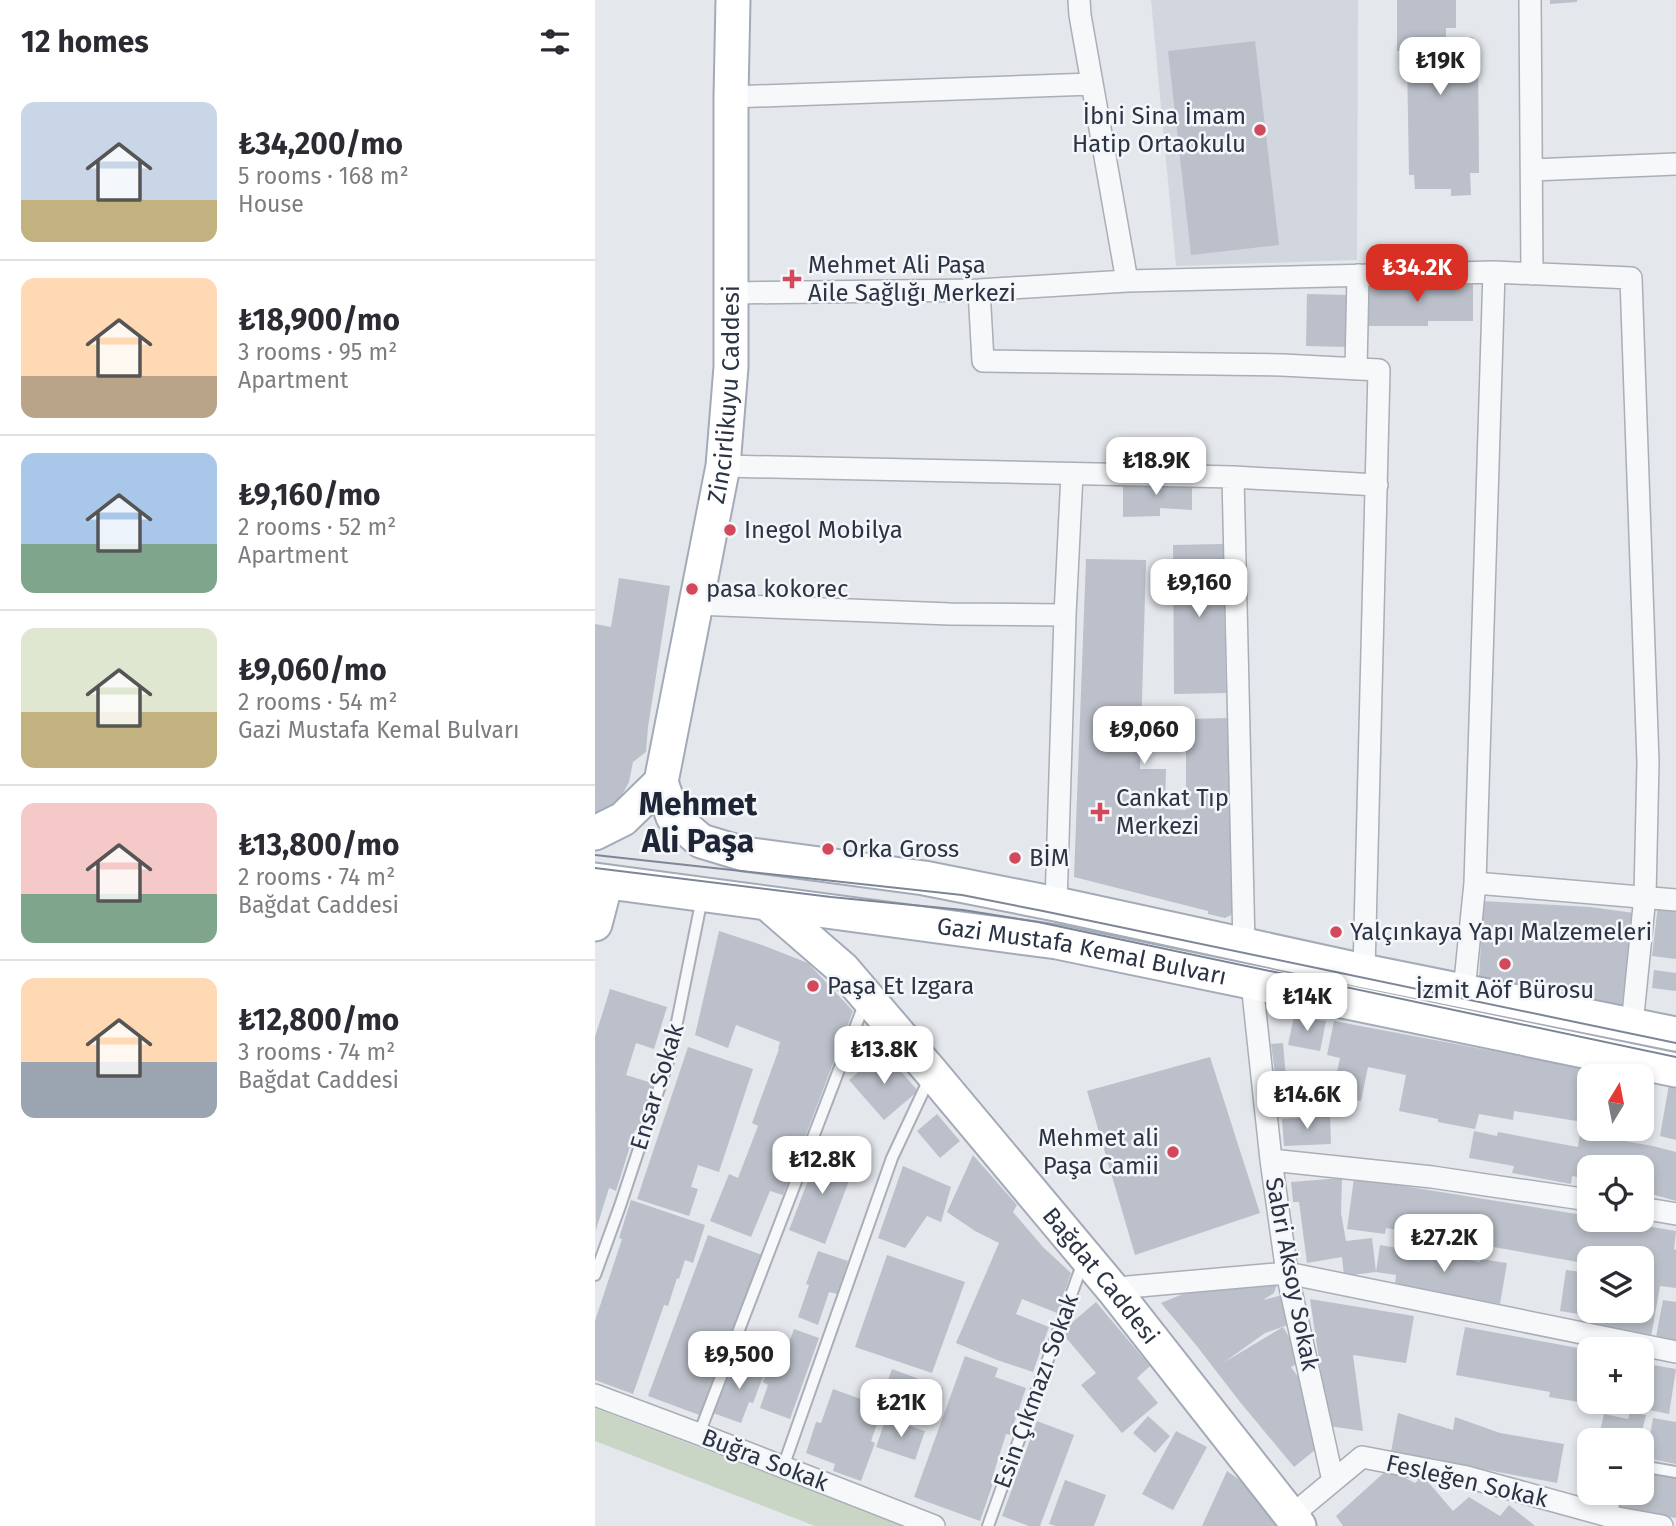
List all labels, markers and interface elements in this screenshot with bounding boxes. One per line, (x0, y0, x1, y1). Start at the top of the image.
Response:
icon: filters (536, 23, 574, 61)
text: 12 homes (21, 24, 149, 60)
pin: ₺19K (1399, 38, 1481, 97)
text: ₺19K (1415, 46, 1465, 74)
place label: İbni Sina İmam Hatip Ortaokulu (1072, 102, 1246, 158)
marker: İbni Sina İmam Hatip Ortaokulu (1252, 122, 1268, 138)
text: ₺34,200/mo (238, 126, 403, 162)
icon: home (77, 130, 161, 214)
text: 5 rooms · 168 m² (238, 162, 409, 190)
text: House (238, 190, 304, 218)
pin: ₺34.2K (1360, 244, 1474, 304)
place label: Mehmet Ali Paşa Aile Sağlığı Merkezi (808, 251, 1016, 307)
text: ₺34.2K (1382, 253, 1452, 281)
marker: Mehmet Ali Paşa Aile Sağlığı Merkezi (782, 269, 802, 289)
street label: Zincirlikuyu Caddesi (702, 285, 745, 506)
text: ₺18,900/mo (238, 302, 400, 338)
icon: home (77, 306, 161, 390)
text: 3 rooms · 95 m² (238, 338, 397, 366)
text: Apartment (238, 366, 348, 394)
pin: ₺18.9K (1099, 438, 1213, 497)
text: ₺18.9K (1122, 446, 1190, 474)
text: ₺9,160/mo (238, 477, 381, 513)
icon: home (77, 481, 161, 565)
text: 2 rooms · 52 m² (238, 513, 396, 541)
place label: Inegol Mobilya (744, 516, 903, 544)
marker: Inegol Mobilya (722, 522, 738, 538)
text: Apartment (238, 541, 348, 569)
pin: ₺9,160 (1142, 560, 1256, 619)
text: ₺9,160 (1166, 568, 1232, 596)
place label: pasa kokorec (706, 575, 849, 603)
marker: pasa kokorec (684, 581, 700, 597)
text: ₺9,060/mo (238, 652, 387, 688)
icon: home (77, 656, 161, 740)
text: 2 rooms · 54 m² (238, 688, 397, 716)
pin: ₺9,060 (1087, 706, 1201, 766)
text: ₺9,060 (1109, 715, 1179, 743)
text: Gazi Mustafa Kemal Bulvarı (238, 716, 519, 744)
place label: Cankat Tıp Merkezi (1116, 784, 1229, 840)
district label: Mehmet Ali Paşa (639, 785, 758, 861)
marker: Cankat Tıp Merkezi (1090, 802, 1110, 822)
text: ₺13,800/mo (238, 827, 399, 863)
icon: home (77, 831, 161, 915)
place label: Orka Gross (842, 835, 959, 863)
marker: Orka Gross (820, 841, 836, 857)
place label: BİM (1029, 844, 1069, 872)
marker: BİM (1007, 850, 1023, 866)
text: 2 rooms · 74 m² (238, 863, 395, 891)
text: Bağdat Caddesi (238, 891, 399, 919)
street label: Gazi Mustafa Kemal Bulvarı (935, 912, 1229, 991)
place label: Yalçınkaya Yapı Malzemeleri (1350, 918, 1652, 946)
marker: Yalçınkaya Yapı Malzemeleri (1328, 924, 1344, 940)
marker: İzmit Aöf Bürosu (1497, 956, 1513, 972)
place label: Paşa Et Izgara (827, 972, 974, 1000)
pin: ₺14K (1266, 974, 1348, 1033)
place label: İzmit Aöf Bürosu (1416, 976, 1594, 1004)
marker: Paşa Et Izgara (805, 978, 821, 994)
text: ₺14K (1282, 982, 1332, 1010)
text: ₺12,800/mo (238, 1002, 399, 1038)
icon: home (77, 1006, 161, 1090)
street label: Ensar Sokak (625, 1020, 690, 1154)
pin: ₺13.8K (827, 1026, 941, 1086)
text: ₺13.8K (850, 1035, 918, 1063)
text: 3 rooms · 74 m² (238, 1038, 395, 1066)
north arrow (1577, 1064, 1654, 1141)
map controls (1577, 1064, 1654, 1505)
text: Bağdat Caddesi (238, 1066, 399, 1094)
pin: ₺14.6K (1250, 1072, 1364, 1131)
text: ₺14.6K (1273, 1080, 1341, 1108)
place label: Mehmet ali Paşa Camii (1038, 1124, 1159, 1180)
pin: ₺12.8K (765, 1136, 879, 1196)
marker: Mehmet ali Paşa Camii (1165, 1144, 1181, 1160)
text: ₺12.8K (788, 1145, 856, 1173)
button: locate (1577, 1155, 1654, 1232)
street label: Sabri Aksoy Sokak (1260, 1175, 1325, 1374)
street label: Bağdat Caddesi (1037, 1202, 1165, 1350)
pin: ₺27.2K (1387, 1214, 1501, 1274)
text: ₺27.2K (1410, 1223, 1478, 1251)
button: layers (1577, 1246, 1654, 1323)
street label: Esin Çıkmazı Sokak (988, 1289, 1084, 1492)
pin: ₺9,500 (682, 1332, 796, 1391)
button: + (1577, 1337, 1654, 1414)
text: ₺9,500 (704, 1340, 774, 1368)
pin: ₺21K (860, 1380, 942, 1439)
text: ₺21K (876, 1388, 926, 1416)
street label: Buğra Sokak (698, 1423, 833, 1497)
button: − (1577, 1428, 1654, 1505)
street label: Fesleğen Sokak (1383, 1449, 1551, 1513)

